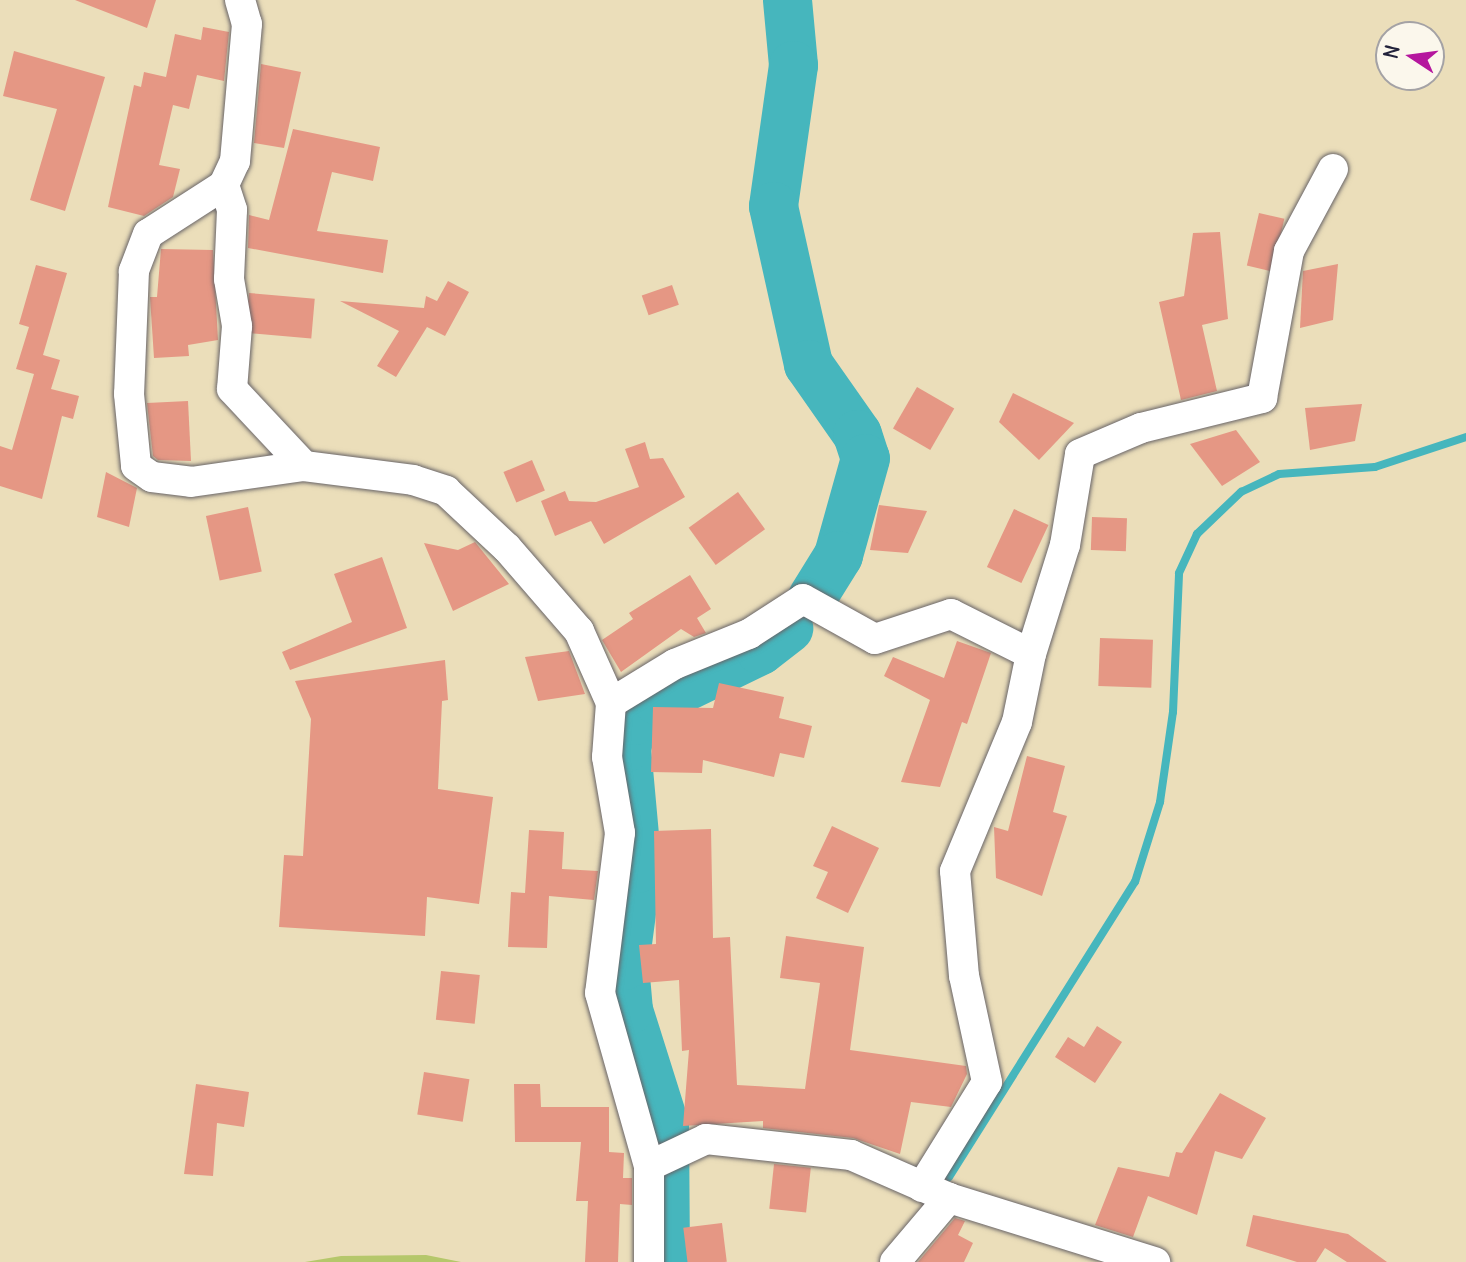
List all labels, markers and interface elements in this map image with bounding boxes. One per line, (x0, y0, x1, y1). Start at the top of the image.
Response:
north arrow (1375, 21, 1445, 91)
text: N (1378, 43, 1405, 61)

